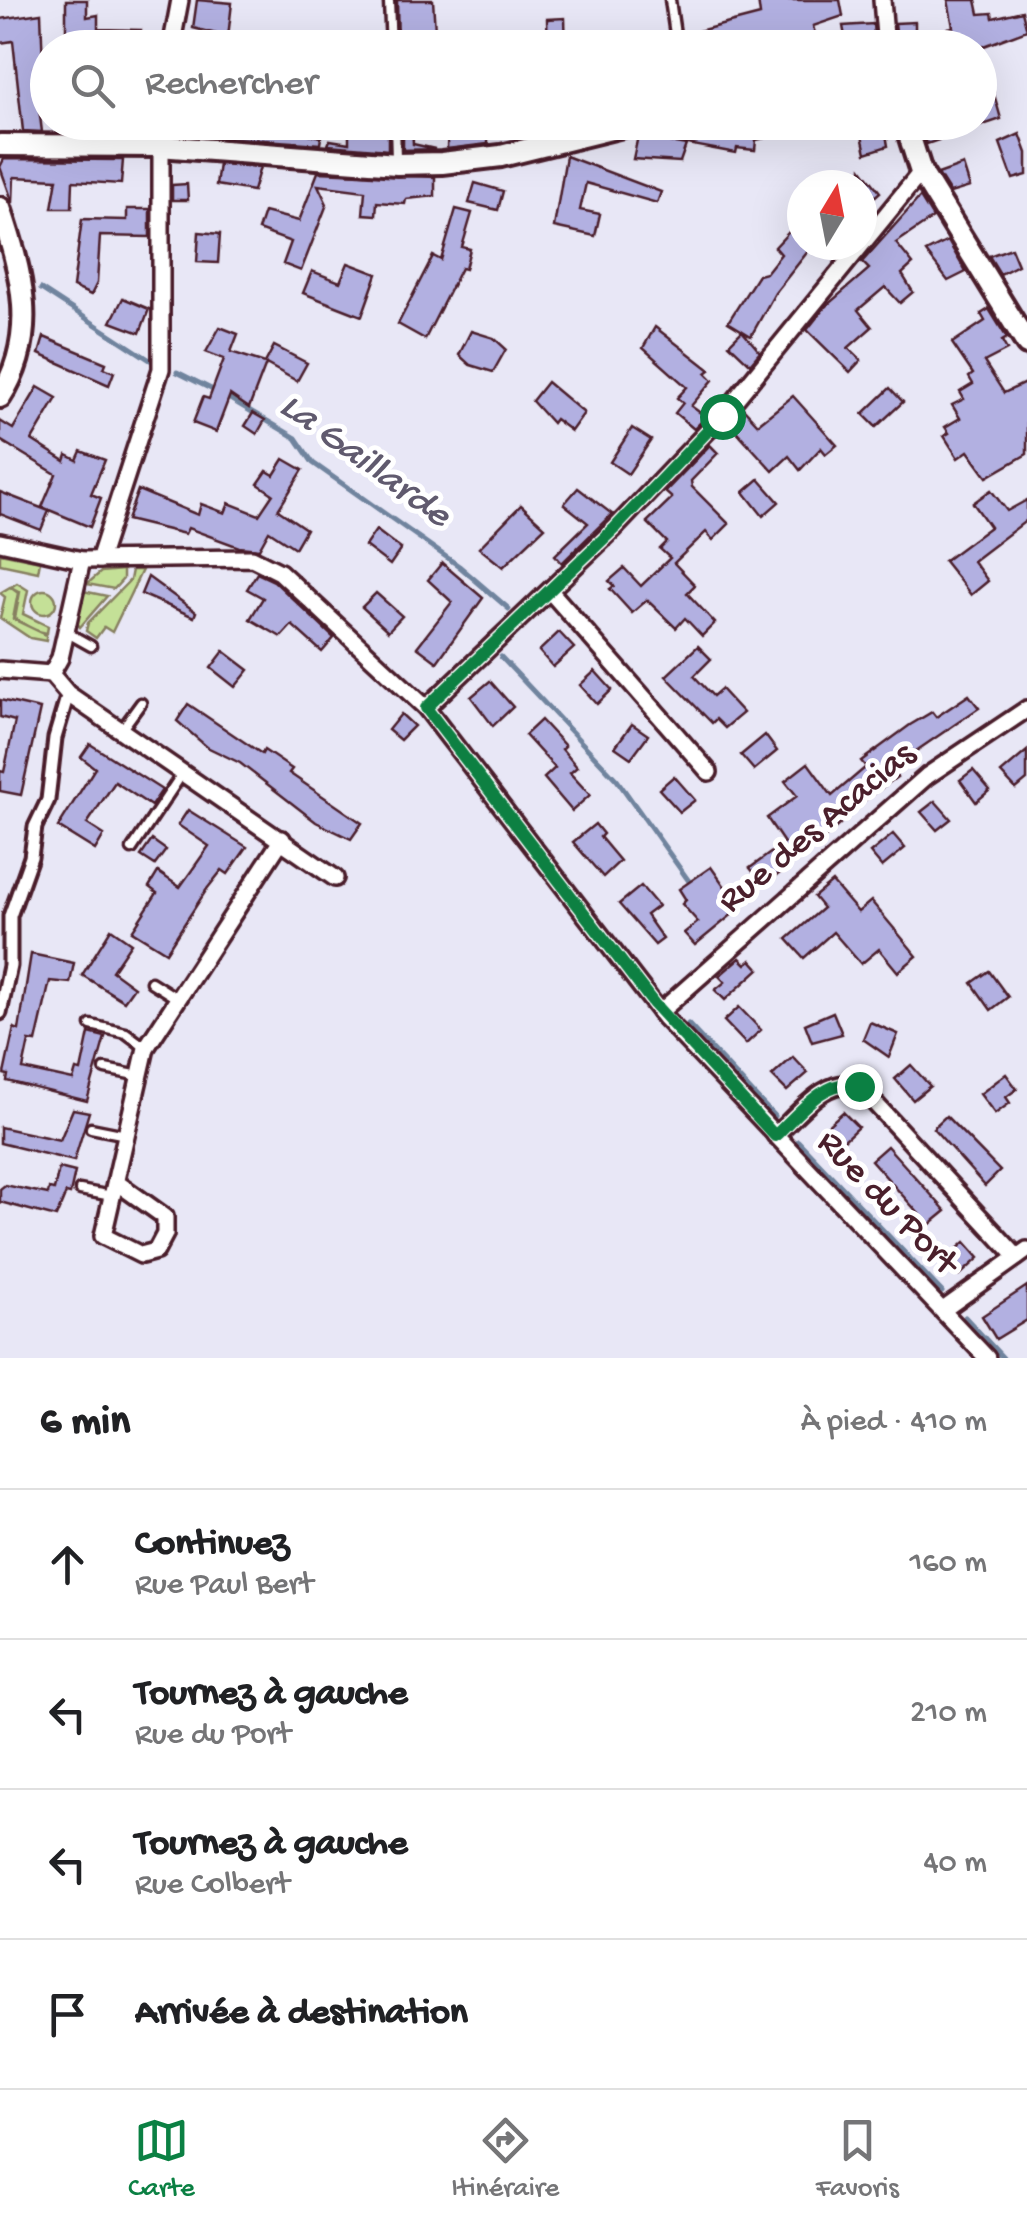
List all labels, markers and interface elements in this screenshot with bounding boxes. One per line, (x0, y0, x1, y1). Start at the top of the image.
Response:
search box (30, 30, 997, 140)
icon: search (65, 58, 120, 113)
text: Rechercher (145, 63, 317, 107)
north arrow (787, 170, 877, 260)
water label: La Gaillarde (269, 384, 460, 541)
route start (700, 394, 746, 440)
street label: Rue des Acacias (710, 733, 926, 924)
route end (837, 1064, 883, 1110)
street label: Rue du Port (806, 1122, 969, 1288)
text: 6 min (40, 1399, 130, 1448)
text: À pied · 410 m (801, 1404, 987, 1442)
text: Continuez (135, 1523, 289, 1567)
icon: ahead (40, 1537, 95, 1592)
text: 160 m (909, 1545, 987, 1583)
text: Rue Paul Bert (135, 1567, 313, 1605)
text: Tournez à gauche (135, 1673, 408, 1717)
icon: left (40, 1687, 95, 1742)
text: 210 m (910, 1695, 987, 1733)
text: Rue du Port (135, 1717, 291, 1755)
text: Tournez à gauche (135, 1823, 408, 1867)
icon: left (40, 1837, 95, 1892)
text: 40 m (923, 1845, 987, 1883)
text: Rue Colbert (135, 1867, 290, 1905)
icon: arrive (40, 1987, 95, 2042)
text: Arrivée à destination (135, 1992, 468, 2036)
tab: Carte (128, 2113, 195, 2206)
tab: Itinéraire (451, 2113, 559, 2206)
tab: Favoris (816, 2113, 899, 2206)

